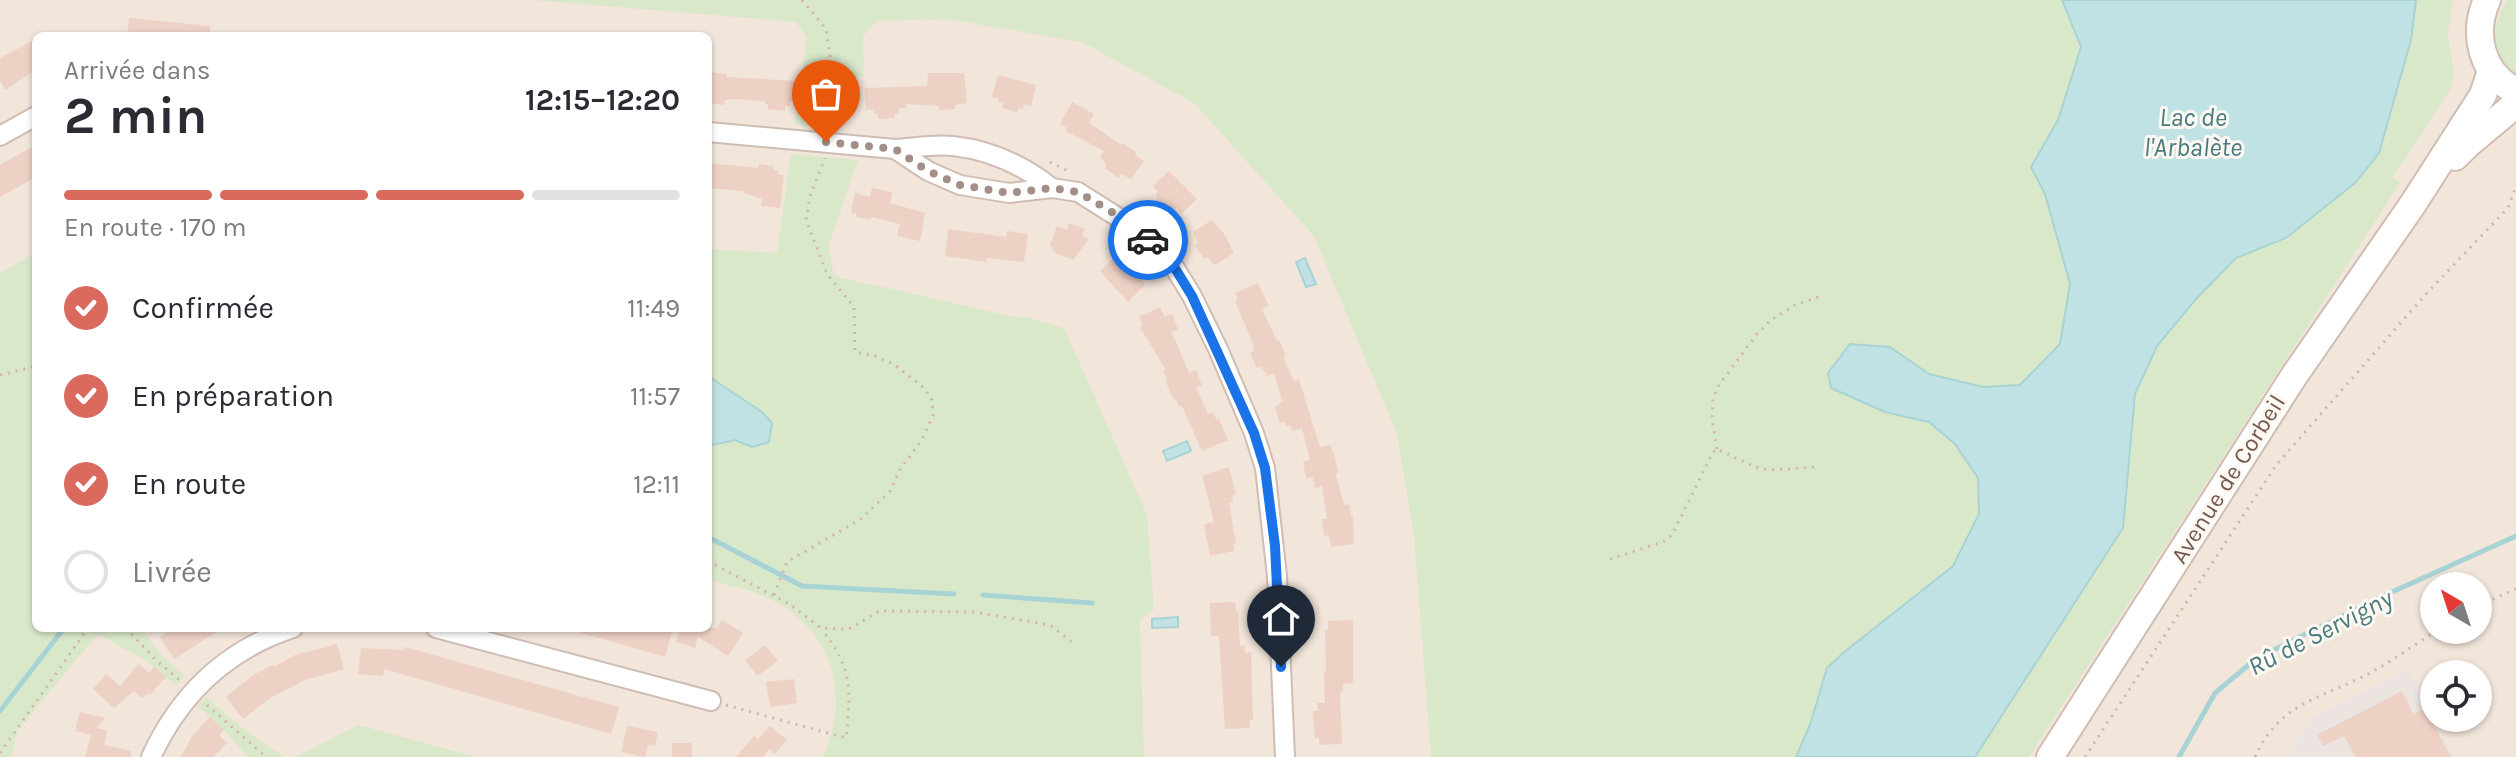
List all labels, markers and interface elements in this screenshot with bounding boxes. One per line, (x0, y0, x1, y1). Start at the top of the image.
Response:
text: Arrivée dans (64, 55, 211, 86)
pin (792, 60, 860, 142)
icon: bag (804, 72, 848, 116)
text: 12:15–12:20 (525, 82, 680, 118)
text: 2 min (64, 85, 207, 146)
water label: Lac de l'Arbalète (2144, 102, 2242, 163)
courier (1108, 200, 1188, 280)
text: En route · 170 m (64, 212, 247, 243)
icon: car (1126, 218, 1170, 262)
icon: check (64, 286, 108, 330)
text: Confirmée (132, 290, 274, 326)
text: 11:49 (627, 293, 680, 324)
icon: check (64, 374, 108, 418)
text: En préparation (132, 378, 334, 414)
text: 11:57 (630, 381, 680, 412)
street label: Avenue de Corbeil (2165, 389, 2291, 569)
icon: check (64, 462, 108, 506)
text: En route (132, 466, 246, 502)
text: 12:11 (633, 469, 680, 500)
text: Livrée (132, 554, 212, 590)
north arrow (2420, 572, 2492, 644)
map controls (2420, 572, 2492, 732)
water label: Rû de Servigny (2243, 582, 2398, 682)
pin (1247, 585, 1315, 667)
icon: home (1259, 597, 1303, 641)
button: locate (2420, 660, 2492, 732)

